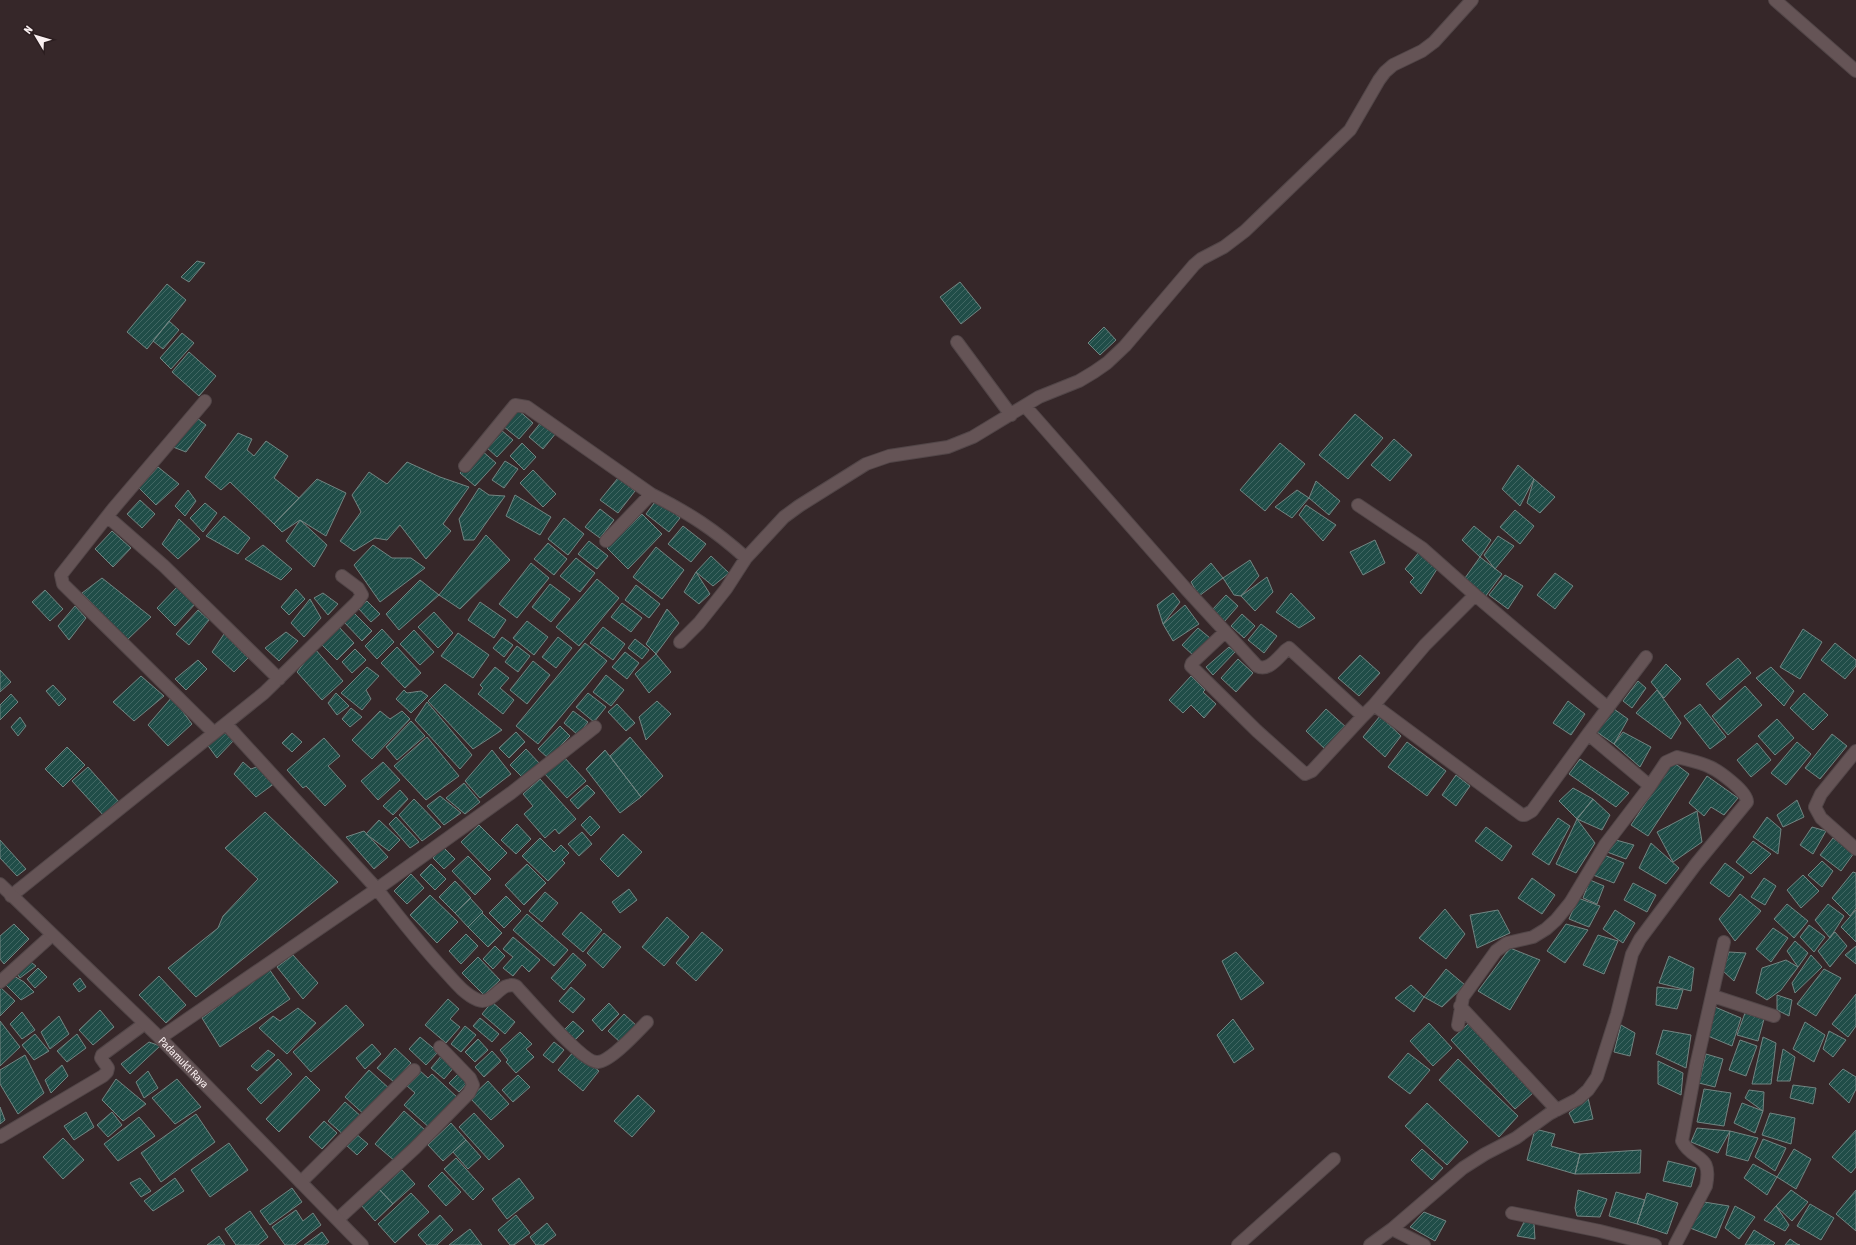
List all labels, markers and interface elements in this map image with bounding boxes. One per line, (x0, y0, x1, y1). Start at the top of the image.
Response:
north arrow (16, 16, 56, 56)
text: N (21, 24, 35, 36)
street label: Padamukti Raya (156, 1034, 211, 1090)

